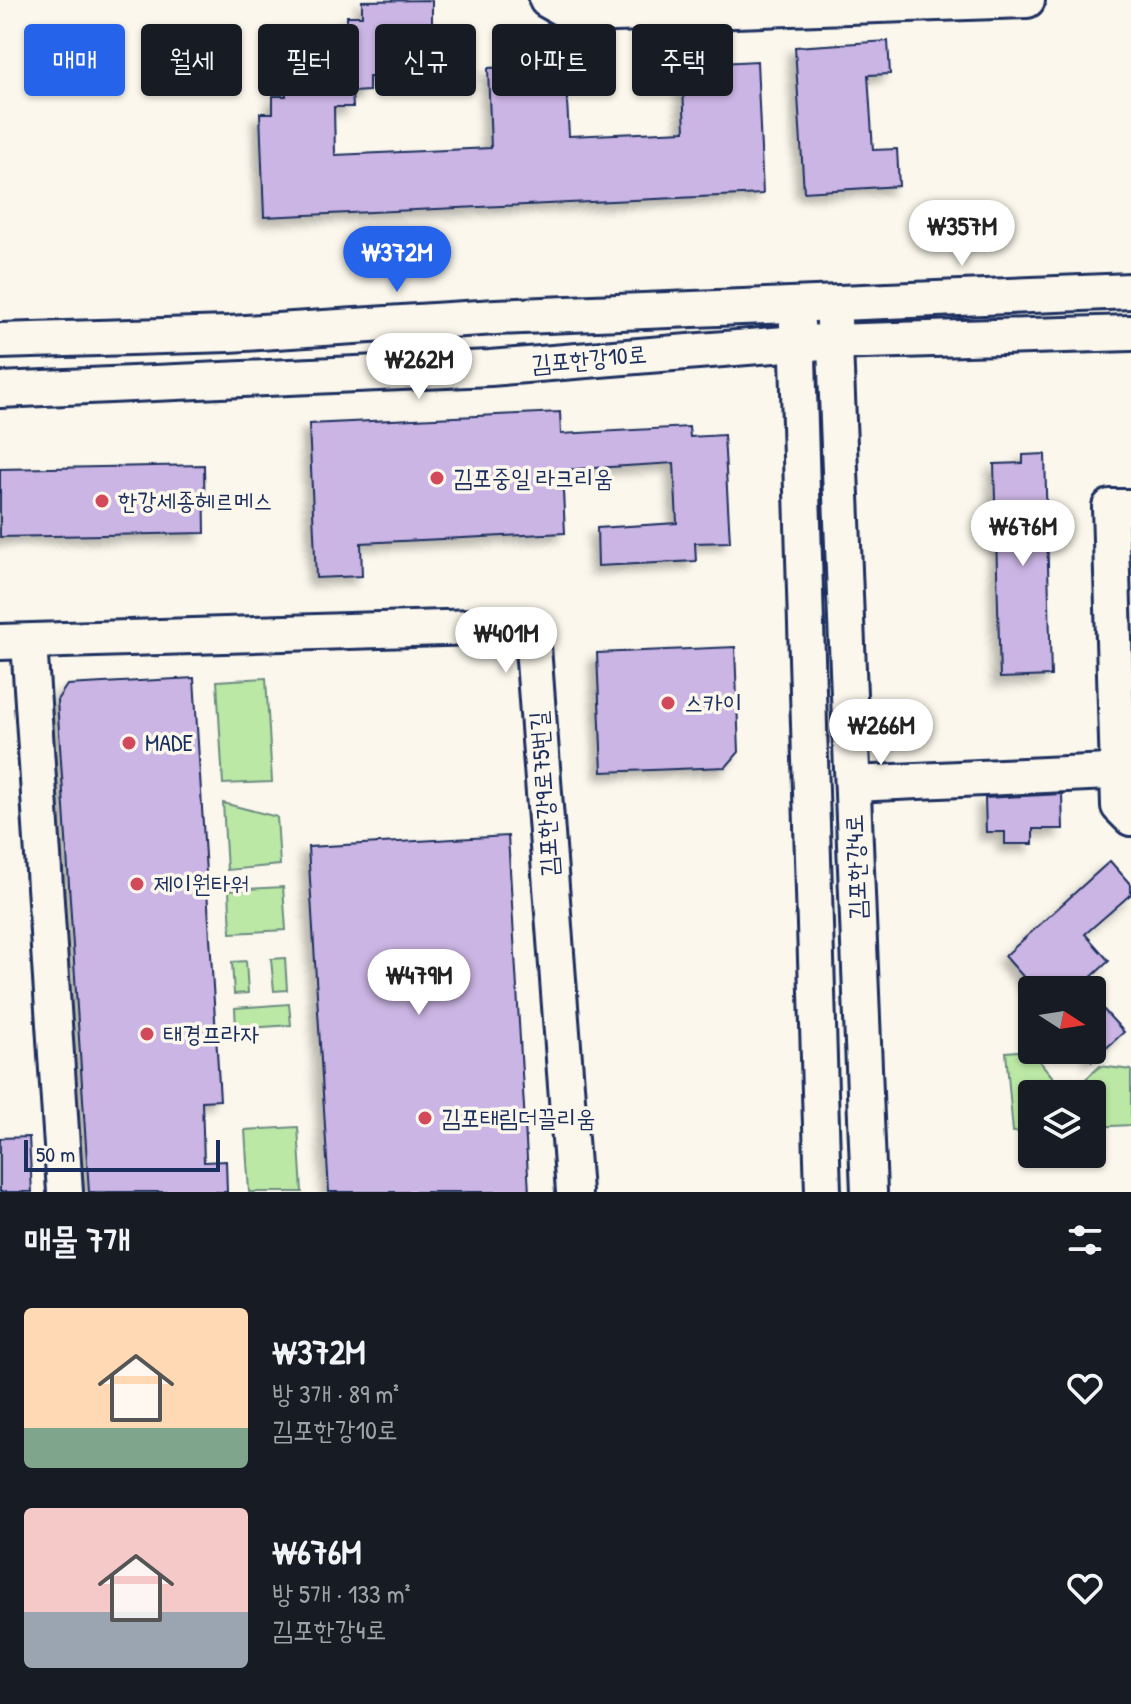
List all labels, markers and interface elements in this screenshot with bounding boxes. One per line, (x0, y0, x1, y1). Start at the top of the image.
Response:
chip: 매매 (24, 24, 125, 96)
chip: 월세 (141, 24, 242, 96)
chip: 필터 (258, 24, 359, 96)
chip: 신규 (375, 24, 476, 96)
chip: 아파트 (492, 24, 616, 96)
chip: 주택 (632, 24, 733, 96)
pin: ₩357M (906, 200, 1018, 268)
text: ₩357M (927, 208, 997, 243)
pin: ₩372M (341, 226, 453, 294)
text: ₩372M (361, 234, 433, 269)
pin: ₩262M (363, 333, 475, 401)
street label: 김포한강10로 (530, 337, 648, 379)
text: ₩262M (384, 341, 454, 376)
place label: 김포중일 라크리움 (453, 461, 613, 493)
marker: 김포중일 라크리움 (428, 469, 446, 487)
place label: 한강세종헤르메스 (118, 484, 273, 516)
marker: 한강세종헤르메스 (93, 492, 111, 510)
pin: ₩676M (967, 500, 1079, 568)
text: ₩676M (989, 508, 1057, 543)
pin: ₩401M (450, 607, 562, 675)
text: ₩401M (473, 615, 539, 650)
place label: 스카이 (684, 686, 742, 718)
marker: 스카이 (659, 694, 677, 712)
pin: ₩266M (825, 699, 937, 767)
text: ₩266M (847, 707, 915, 742)
street label: 김포한강9로75번길 (521, 710, 565, 878)
place label: MADE (145, 726, 193, 758)
marker: MADE (120, 734, 138, 752)
street label: 김포한강4로 (837, 814, 873, 920)
place label: 제이원타워 (153, 867, 250, 899)
marker: 제이원타워 (128, 875, 146, 893)
pin: ₩479M (363, 949, 475, 1017)
text: ₩479M (386, 957, 452, 992)
north arrow (1018, 976, 1106, 1064)
map controls (1018, 976, 1106, 1168)
place label: 태경프라자 (163, 1017, 260, 1049)
marker: 태경프라자 (138, 1025, 156, 1043)
button: layers (1018, 1080, 1106, 1168)
place label: 김포태림더끌리움 (441, 1101, 596, 1133)
marker: 김포태림더끌리움 (416, 1109, 434, 1127)
scale bar (24, 1136, 220, 1172)
text: 50 m (36, 1139, 75, 1169)
text: 매물 7개 (24, 1217, 131, 1263)
icon: filters (1063, 1218, 1107, 1262)
text: ₩372M (272, 1329, 366, 1375)
icon: home (88, 1340, 184, 1436)
icon: heart (1063, 1366, 1107, 1410)
text: 방 3개 · 89 m² (272, 1376, 399, 1411)
text: 김포한강10로 (272, 1412, 398, 1447)
text: ₩676M (272, 1529, 362, 1575)
icon: home (88, 1540, 184, 1636)
icon: heart (1063, 1566, 1107, 1610)
text: 방 5개 · 133 m² (272, 1576, 410, 1611)
text: 김포한강4로 (272, 1612, 386, 1647)

